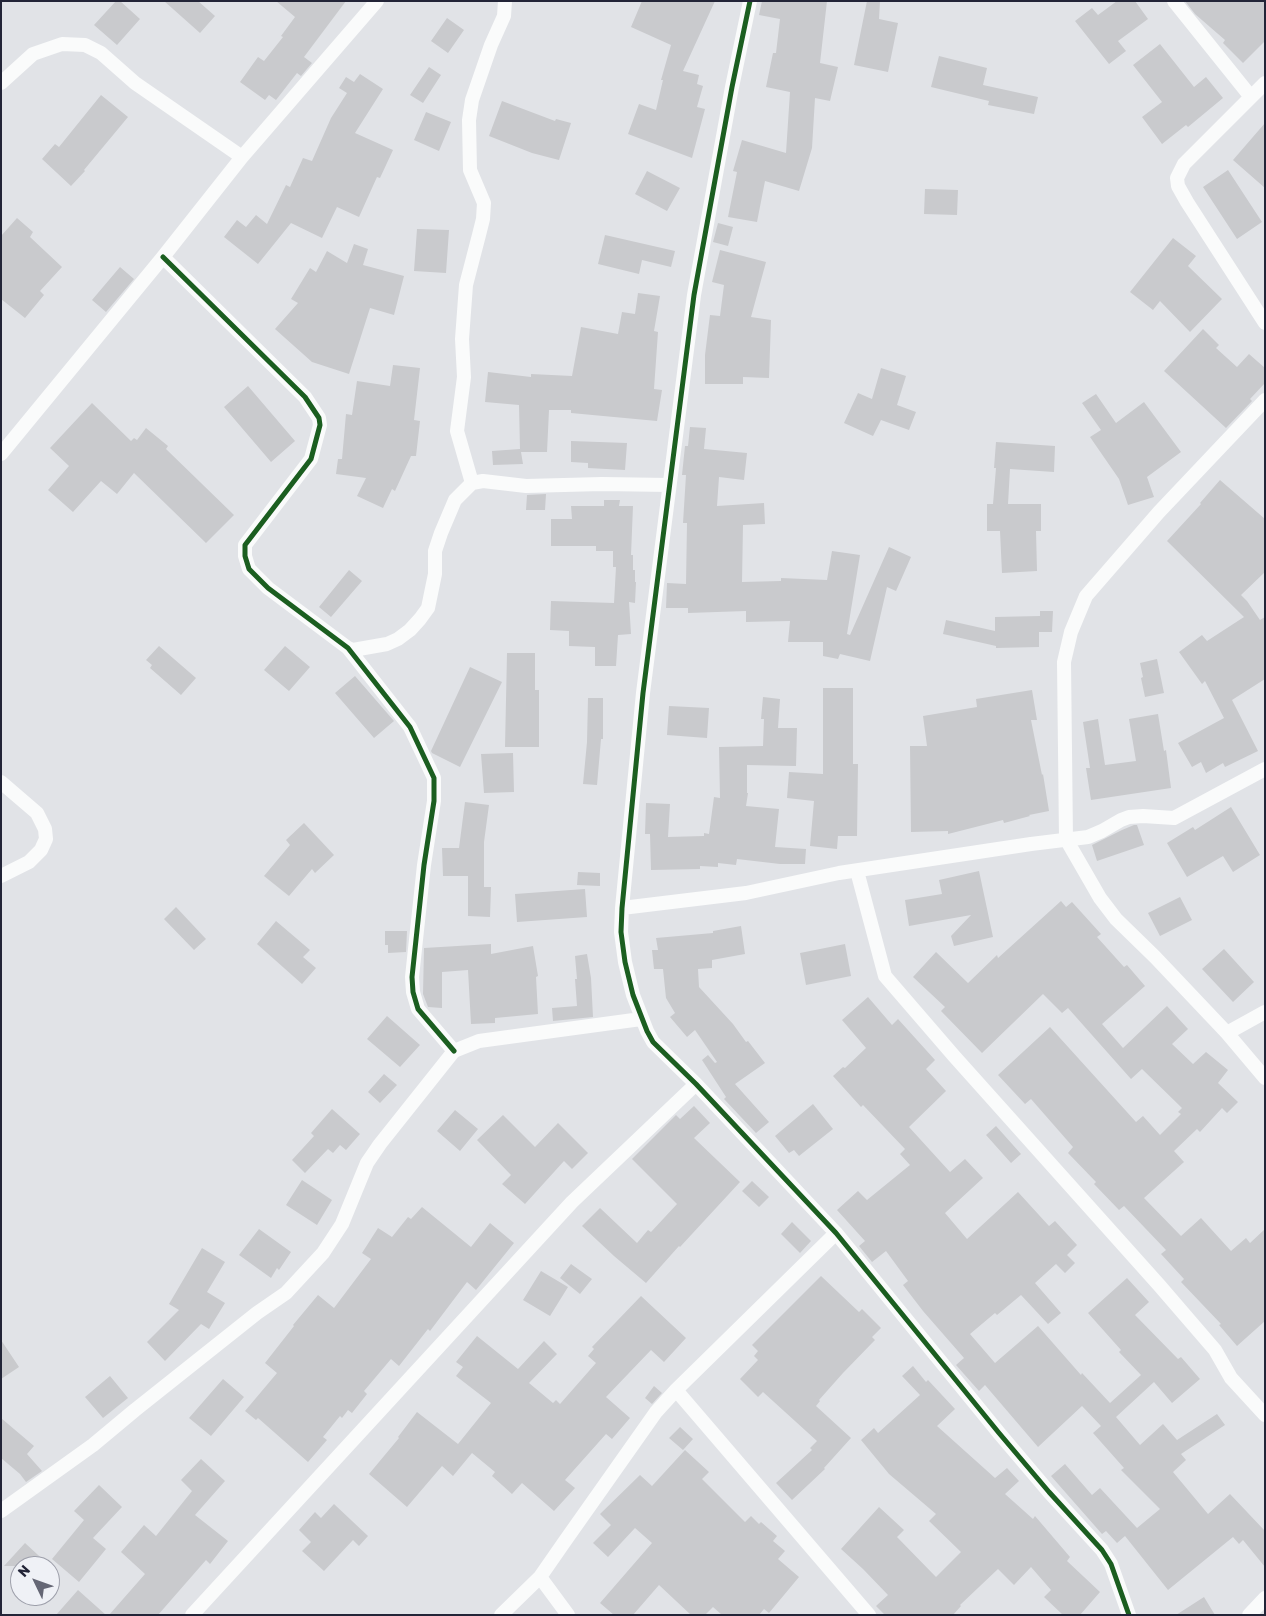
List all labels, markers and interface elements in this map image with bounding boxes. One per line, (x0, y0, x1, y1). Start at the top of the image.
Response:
north arrow (10, 1556, 60, 1606)
text: N (15, 1562, 34, 1581)

